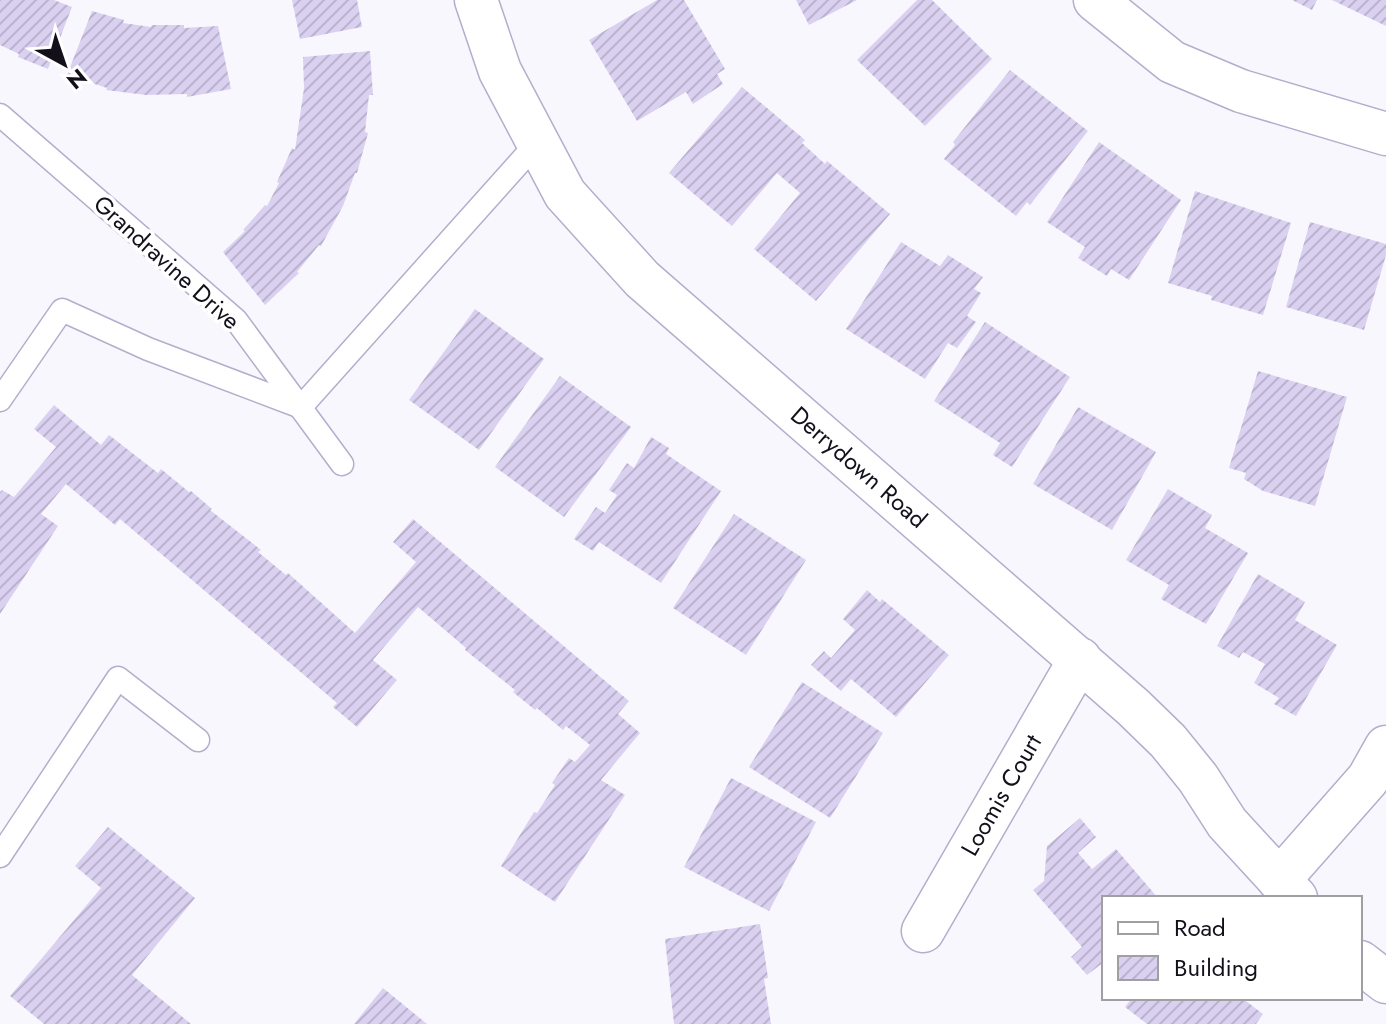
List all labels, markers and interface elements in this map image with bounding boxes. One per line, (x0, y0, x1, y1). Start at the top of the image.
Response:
north arrow (24, 24, 104, 104)
text: N (60, 61, 94, 97)
street label: Grandravine Drive (86, 187, 248, 337)
street label: Derrydown Road (783, 398, 935, 536)
street label: Loomis Court (952, 728, 1050, 862)
legend (1102, 896, 1362, 1000)
text: Road (1174, 910, 1226, 945)
text: Building (1174, 950, 1258, 985)

